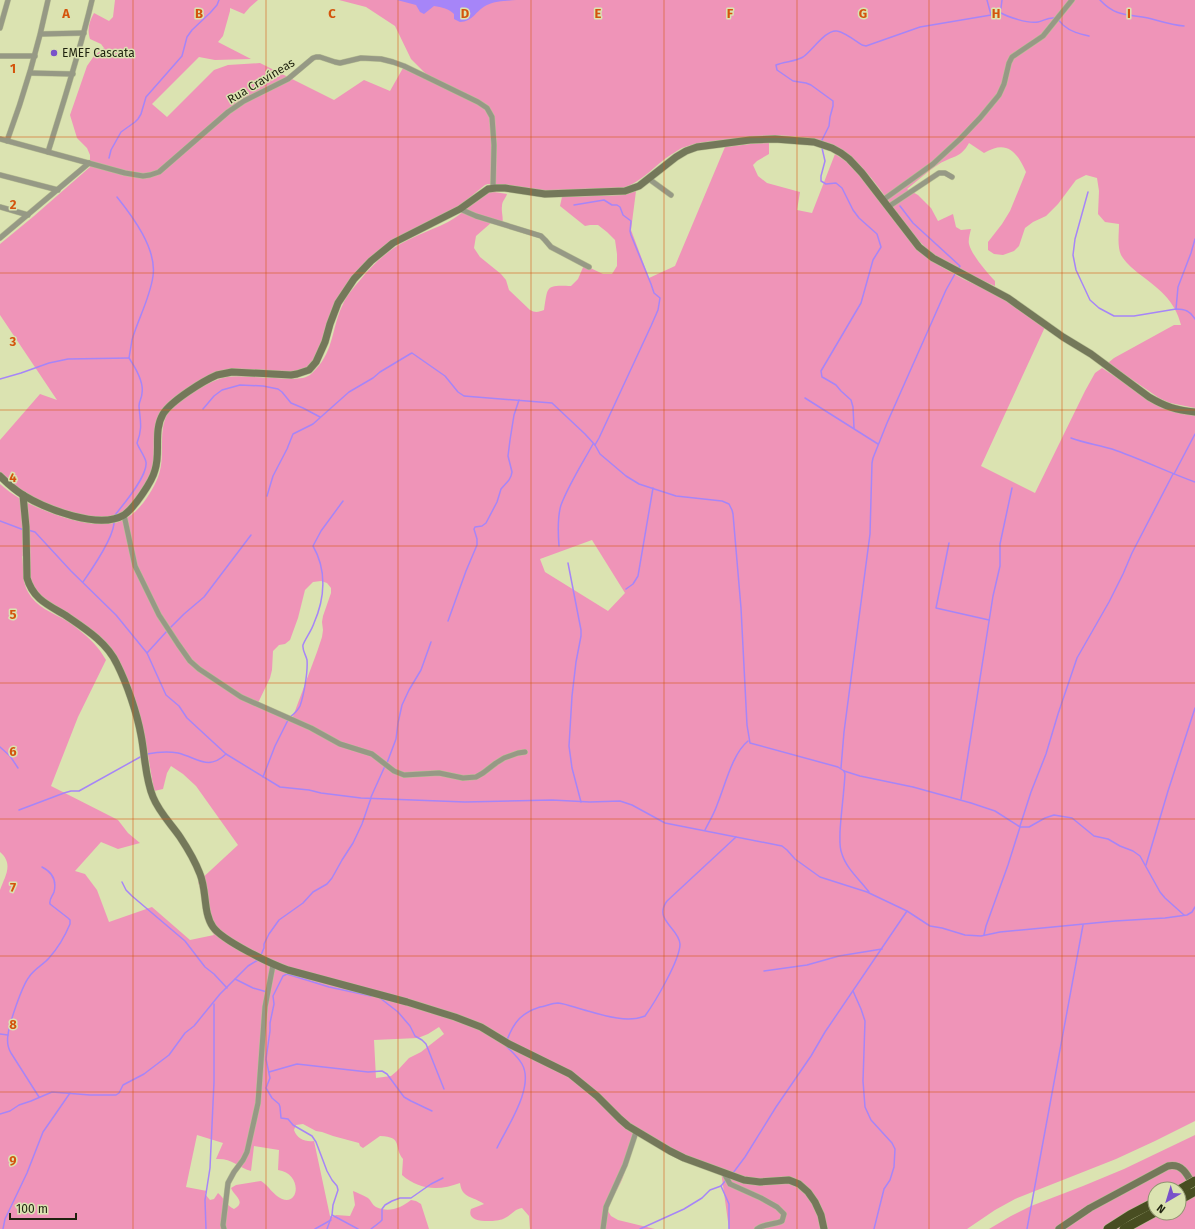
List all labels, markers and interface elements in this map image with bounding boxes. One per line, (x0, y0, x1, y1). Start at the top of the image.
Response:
text: A (61, 6, 70, 21)
text: B (195, 6, 203, 21)
text: C (328, 6, 336, 21)
text: D (461, 6, 470, 21)
text: E (595, 6, 602, 21)
text: F (727, 6, 734, 21)
text: G (859, 6, 867, 21)
text: H (992, 6, 1000, 21)
text: I (1127, 6, 1131, 21)
place label: EMEF Cascata (62, 46, 135, 60)
marker: EMEF Cascata (49, 48, 59, 58)
street label: Rua Cravíneas (225, 55, 297, 107)
text: 1 (10, 61, 16, 76)
text: 2 (10, 197, 17, 212)
text: 3 (9, 334, 17, 349)
text: 4 (9, 470, 17, 485)
text: 5 (10, 607, 17, 622)
text: 6 (9, 744, 17, 759)
text: 7 (10, 880, 16, 895)
text: 8 (9, 1017, 17, 1032)
text: 9 (9, 1153, 17, 1168)
north arrow (1147, 1181, 1187, 1221)
scale bar (10, 1195, 76, 1221)
text: N (1154, 1201, 1168, 1216)
text: 100 m (16, 1202, 48, 1216)

